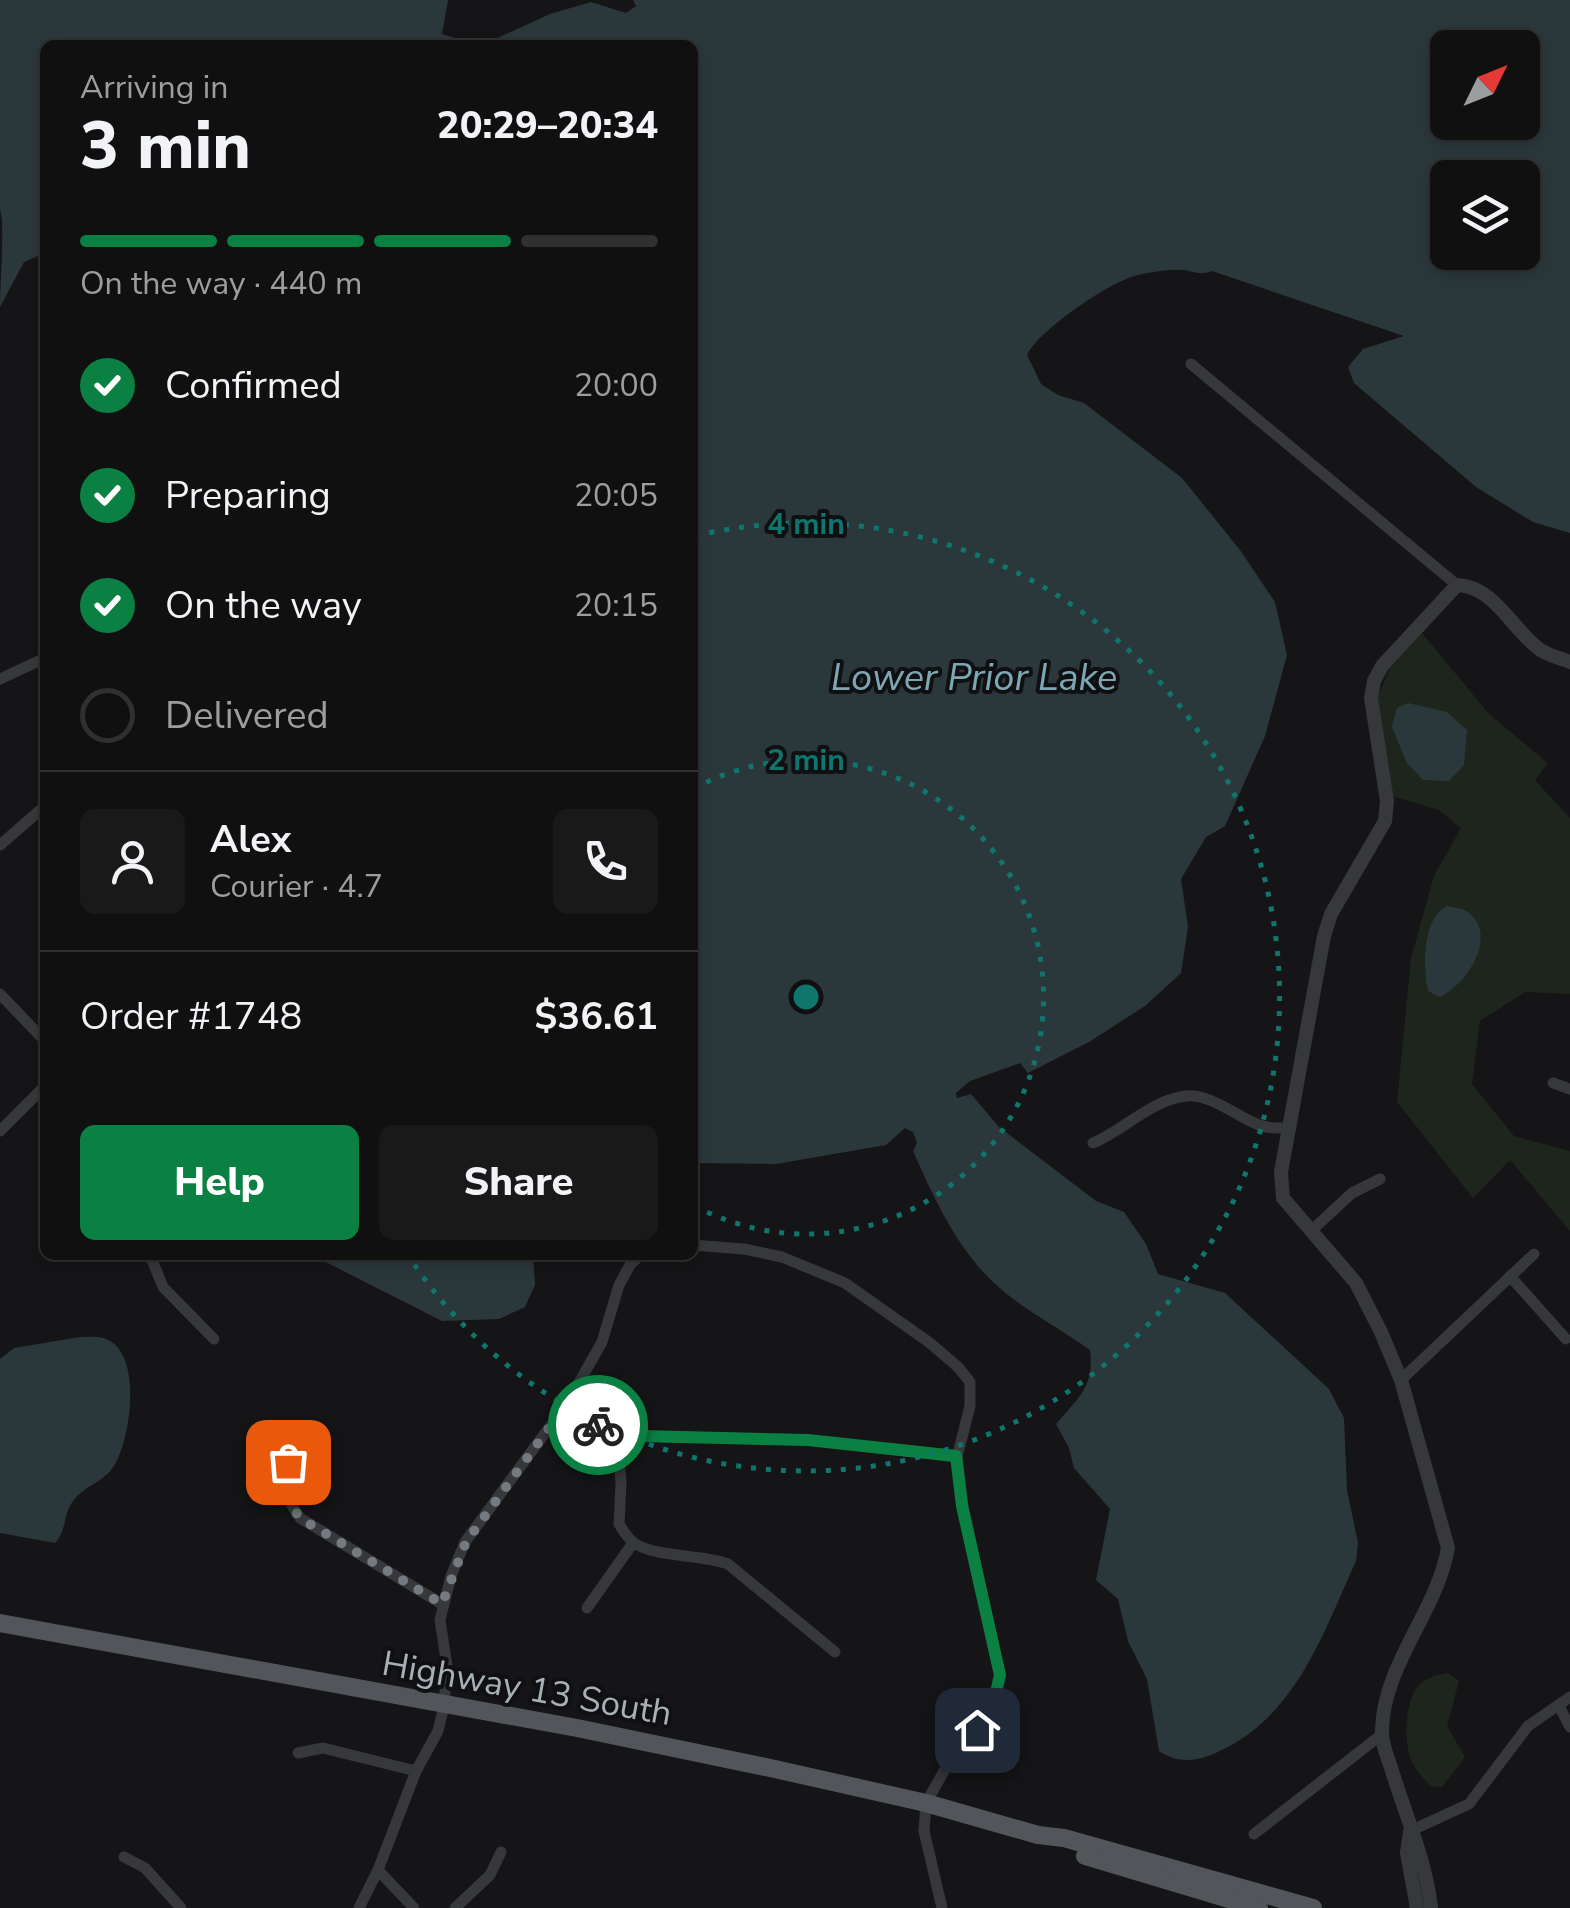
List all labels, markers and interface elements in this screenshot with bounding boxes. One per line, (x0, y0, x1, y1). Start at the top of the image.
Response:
north arrow (1430, 30, 1540, 140)
map controls (1430, 30, 1540, 270)
text: Arriving in (80, 66, 228, 109)
text: 20:29–20:34 (437, 100, 658, 151)
text: 3 min (80, 102, 251, 191)
button: layers (1430, 160, 1540, 270)
text: On the way · 440 m (80, 262, 362, 305)
icon: check (80, 358, 135, 413)
text: Confirmed (165, 360, 342, 411)
text: 20:00 (574, 364, 658, 407)
icon: check (80, 468, 135, 523)
text: Preparing (165, 470, 331, 521)
text: 20:05 (574, 474, 658, 517)
text: 4 min (767, 504, 845, 545)
icon: check (80, 578, 135, 633)
text: On the way (165, 580, 361, 631)
text: 20:15 (574, 584, 658, 627)
water label: Lower Prior Lake (831, 652, 1117, 703)
text: Delivered (165, 690, 329, 741)
text: 2 min (767, 740, 845, 781)
button: person (80, 809, 185, 914)
button: phone (553, 809, 658, 914)
text: Alex (210, 814, 291, 865)
text: Courier · 4.7 (210, 865, 383, 908)
centre of rings (788, 979, 824, 1015)
text: Order #1748 (80, 991, 302, 1042)
text: $36.61 (535, 991, 658, 1042)
button: Help (80, 1125, 359, 1240)
button: Share (379, 1125, 658, 1240)
courier (548, 1375, 648, 1475)
icon: bike (571, 1398, 626, 1453)
pin (246, 1420, 331, 1505)
icon: bag (261, 1435, 316, 1490)
street label: Highway 13 South (378, 1640, 675, 1737)
pin (935, 1688, 1020, 1773)
icon: home (950, 1703, 1005, 1758)

